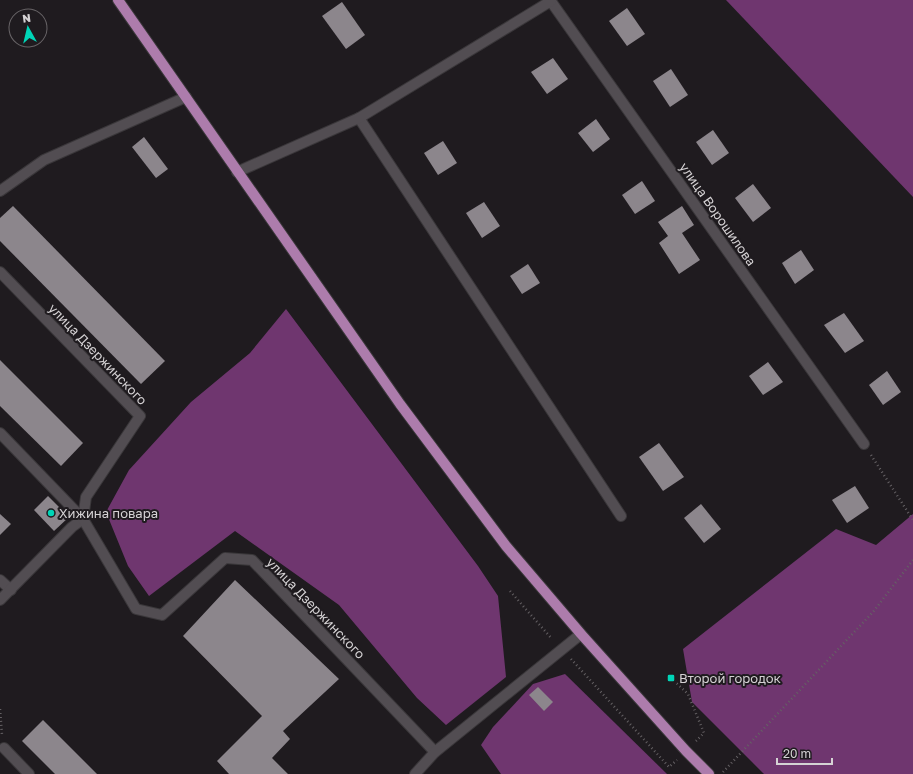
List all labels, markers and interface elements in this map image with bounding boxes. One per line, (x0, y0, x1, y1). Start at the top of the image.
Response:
north arrow (8, 8, 48, 48)
text: N (21, 11, 32, 25)
street label: улица Ворошилова (676, 159, 760, 269)
street label: улица Дзержинского (45, 300, 151, 408)
place label: Хижина повара (59, 505, 158, 521)
marker: Хижина повара (46, 508, 56, 518)
street label: улица Дзержинского (263, 554, 369, 662)
place label: Второй городок (679, 670, 782, 686)
marker: Второй городок (666, 673, 676, 683)
scale bar (777, 740, 832, 766)
text: 20 m (783, 746, 811, 761)

